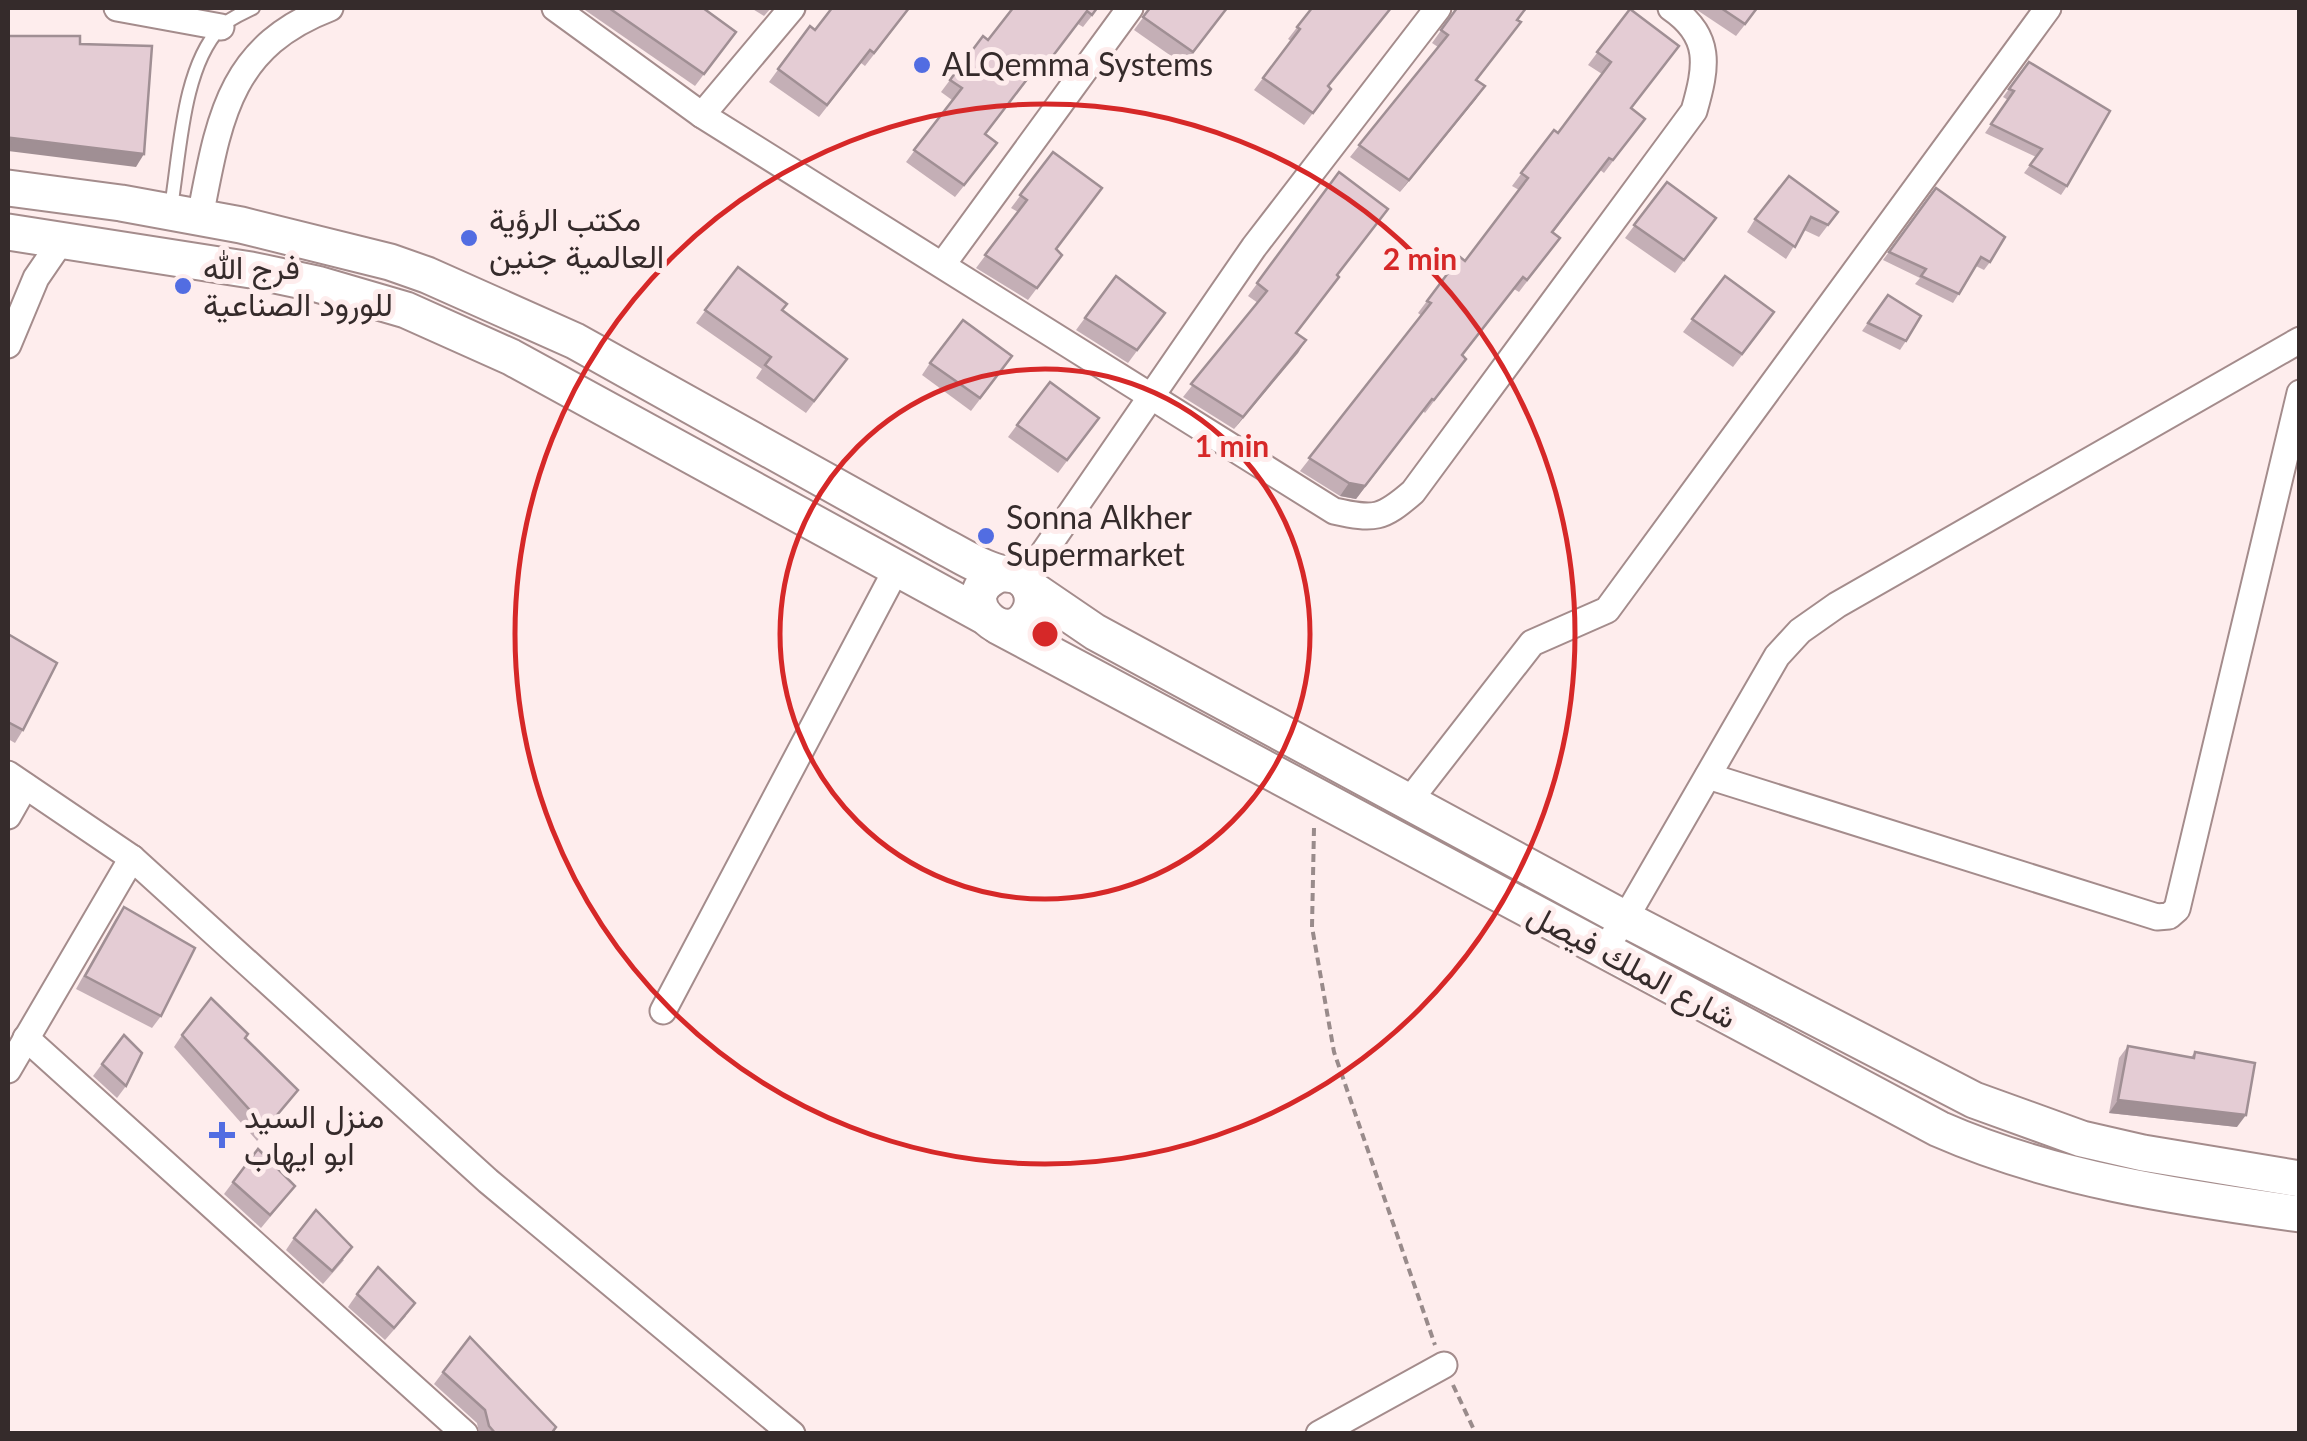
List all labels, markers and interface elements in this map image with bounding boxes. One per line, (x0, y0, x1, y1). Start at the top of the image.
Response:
place label: ALQemma Systems (942, 44, 1213, 83)
marker: ALQemma Systems (911, 54, 933, 76)
place label: مكتب الرؤية العالمية جنين (489, 199, 664, 276)
marker: مكتب الرؤية العالمية جنين (458, 227, 480, 249)
text: 2 min (1383, 240, 1457, 276)
place label: فرج الله للورود الصناعية (203, 247, 393, 325)
marker: فرج الله للورود الصناعية (172, 275, 194, 297)
text: 1 min (1195, 427, 1269, 463)
place label: Sonna Alkher Supermarket (1006, 497, 1192, 573)
marker: Sonna Alkher Supermarket (975, 525, 997, 547)
centre of rings (1027, 616, 1063, 652)
street label: شارع الملك فيصل (1520, 893, 1743, 1039)
place label: منزل السيد ابو ايهاب (244, 1096, 384, 1174)
marker: منزل السيد ابو ايهاب (209, 1122, 235, 1148)

